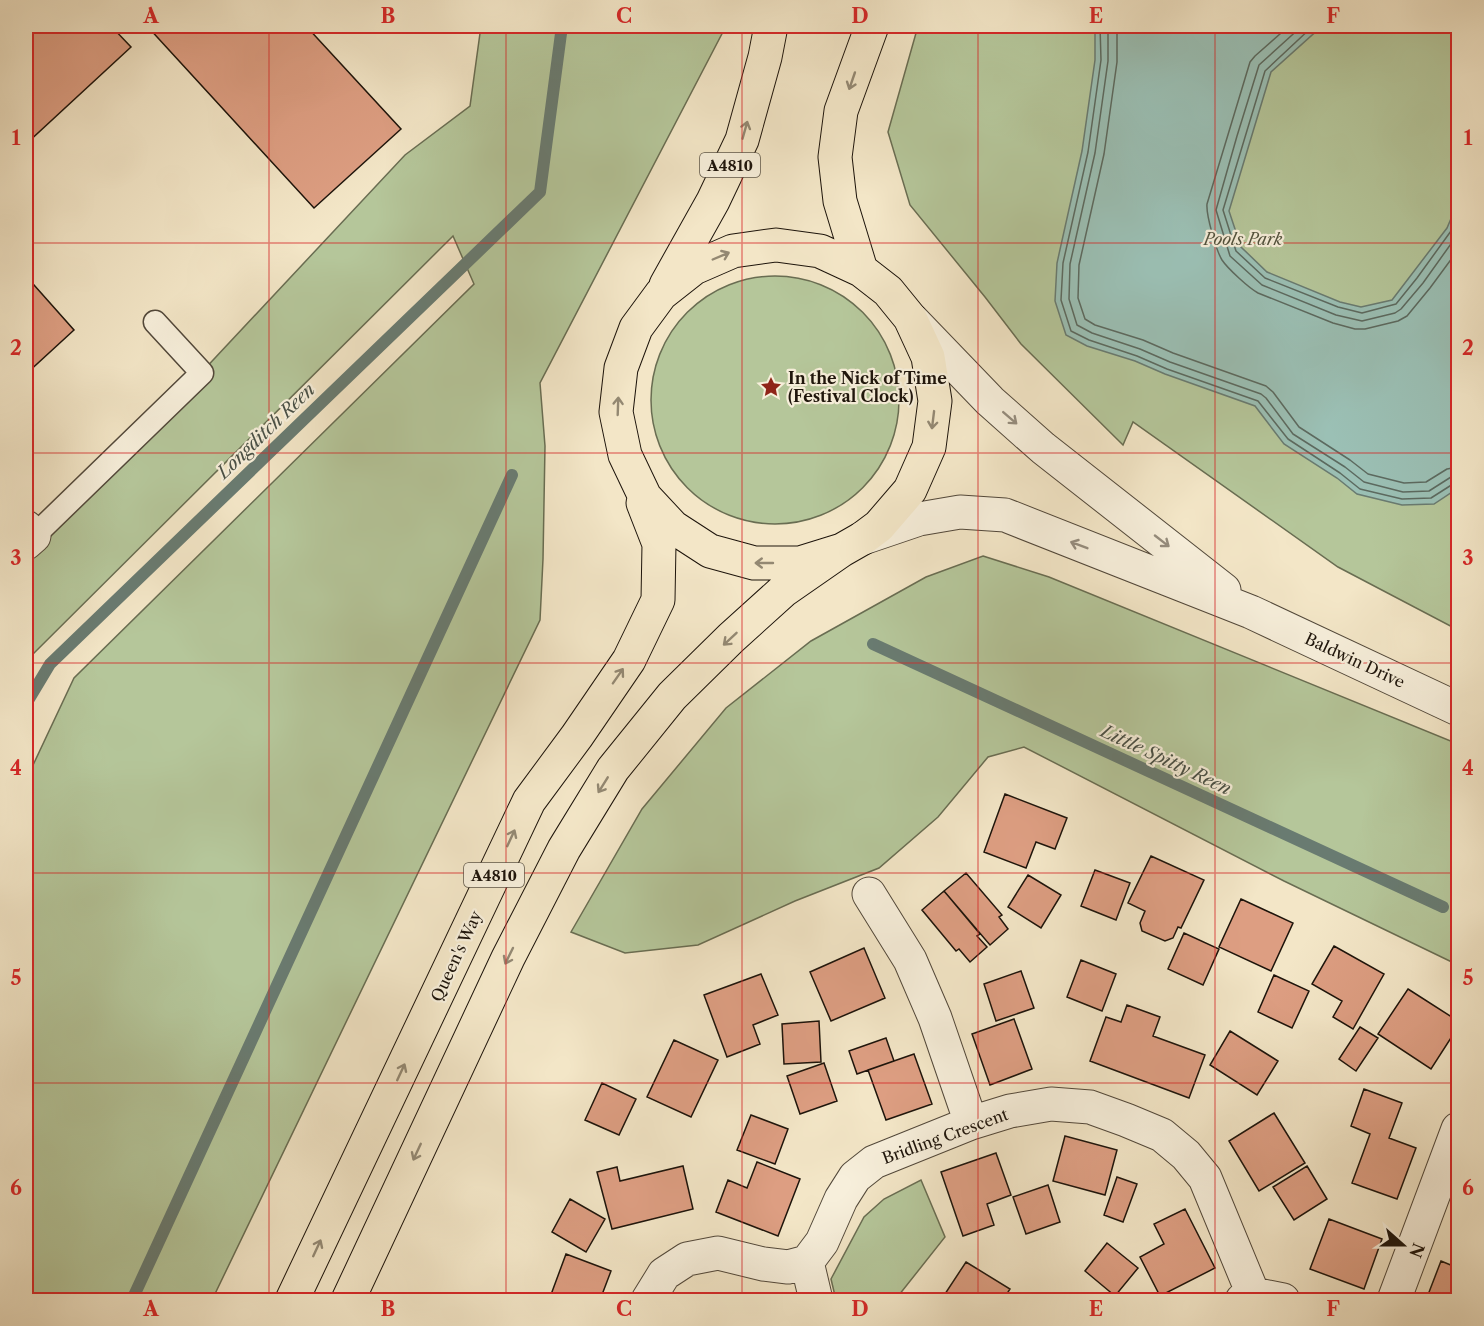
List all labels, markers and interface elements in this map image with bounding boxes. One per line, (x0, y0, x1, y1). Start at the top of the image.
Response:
text: A (142, 4, 159, 28)
text: B (381, 4, 396, 28)
text: C (616, 4, 632, 28)
text: D (851, 4, 869, 28)
text: E (1089, 4, 1103, 28)
text: F (1326, 4, 1340, 28)
one-way arrow (846, 71, 857, 90)
one-way arrow (739, 121, 751, 140)
text: 1 (12, 126, 21, 150)
text: 1 (1464, 126, 1473, 150)
road number: A4810 (700, 153, 760, 177)
park label: Pools Park (1202, 229, 1283, 249)
one-way arrow (712, 250, 730, 261)
text: 2 (10, 336, 22, 360)
text: 2 (1462, 336, 1474, 360)
place label: In the Nick of Time (Festival Clock) (788, 368, 947, 406)
place icon: In the Nick of Time (Festival Clock) (759, 375, 783, 399)
water label: Longditch Reen (211, 379, 320, 485)
one-way arrow (612, 396, 623, 416)
one-way arrow (927, 409, 938, 429)
one-way arrow (1002, 411, 1017, 425)
one-way arrow (1154, 535, 1170, 548)
one-way arrow (1071, 539, 1089, 550)
text: 3 (10, 546, 22, 570)
text: 3 (1462, 546, 1474, 570)
one-way arrow (754, 557, 774, 569)
street label: Baldwin Drive (1302, 628, 1408, 692)
one-way arrow (723, 632, 738, 646)
one-way arrow (612, 668, 624, 685)
water label: Little Spitty Reen (1096, 719, 1235, 800)
text: 4 (10, 756, 22, 780)
text: 4 (1462, 756, 1474, 780)
one-way arrow (596, 776, 608, 793)
one-way arrow (506, 830, 518, 848)
road number: A4810 (464, 863, 524, 887)
street label: Queen's Way (426, 906, 486, 1005)
one-way arrow (503, 947, 514, 965)
text: 5 (10, 966, 22, 990)
text: 5 (1462, 966, 1474, 990)
one-way arrow (395, 1063, 407, 1081)
street label: Bridling Crescent (879, 1104, 1011, 1168)
one-way arrow (411, 1142, 423, 1160)
text: 6 (10, 1176, 22, 1200)
text: 6 (1462, 1176, 1474, 1200)
north arrow (1373, 1215, 1433, 1275)
one-way arrow (312, 1239, 324, 1257)
text: N (1405, 1240, 1429, 1261)
text: A (142, 1297, 159, 1321)
text: B (381, 1297, 396, 1321)
text: C (616, 1297, 632, 1321)
text: D (851, 1297, 869, 1321)
text: E (1089, 1297, 1103, 1321)
text: F (1326, 1297, 1340, 1321)

